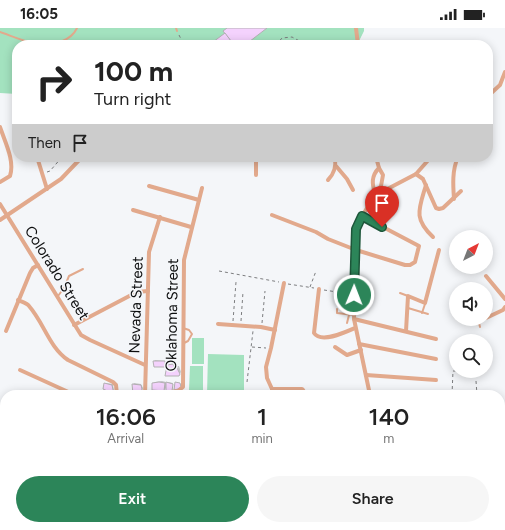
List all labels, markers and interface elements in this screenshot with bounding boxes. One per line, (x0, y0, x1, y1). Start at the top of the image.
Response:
text: 16:05 (20, 5, 58, 23)
text: 100 m (94, 54, 173, 88)
icon: right (28, 56, 80, 108)
text: Turn right (94, 88, 171, 110)
icon: arrive (69, 132, 91, 154)
text: Then (28, 134, 61, 152)
pin (365, 186, 399, 227)
icon: arrive (371, 192, 393, 214)
street label: Colorado Street (21, 223, 93, 324)
north arrow (449, 230, 493, 274)
map controls (449, 230, 493, 378)
street label: Nevada Street (125, 256, 147, 354)
street label: Oklahoma Street (162, 258, 182, 372)
position arrow (333, 274, 375, 316)
button: sound (449, 282, 493, 326)
button: search (449, 334, 493, 378)
text: 16:06 (96, 402, 156, 431)
text: 1 (257, 402, 267, 431)
text: 140 (369, 402, 409, 431)
text: Arrival (107, 431, 144, 446)
text: min (251, 431, 273, 446)
text: m (383, 431, 394, 446)
button: Exit (16, 476, 249, 522)
button: Share (257, 476, 489, 522)

